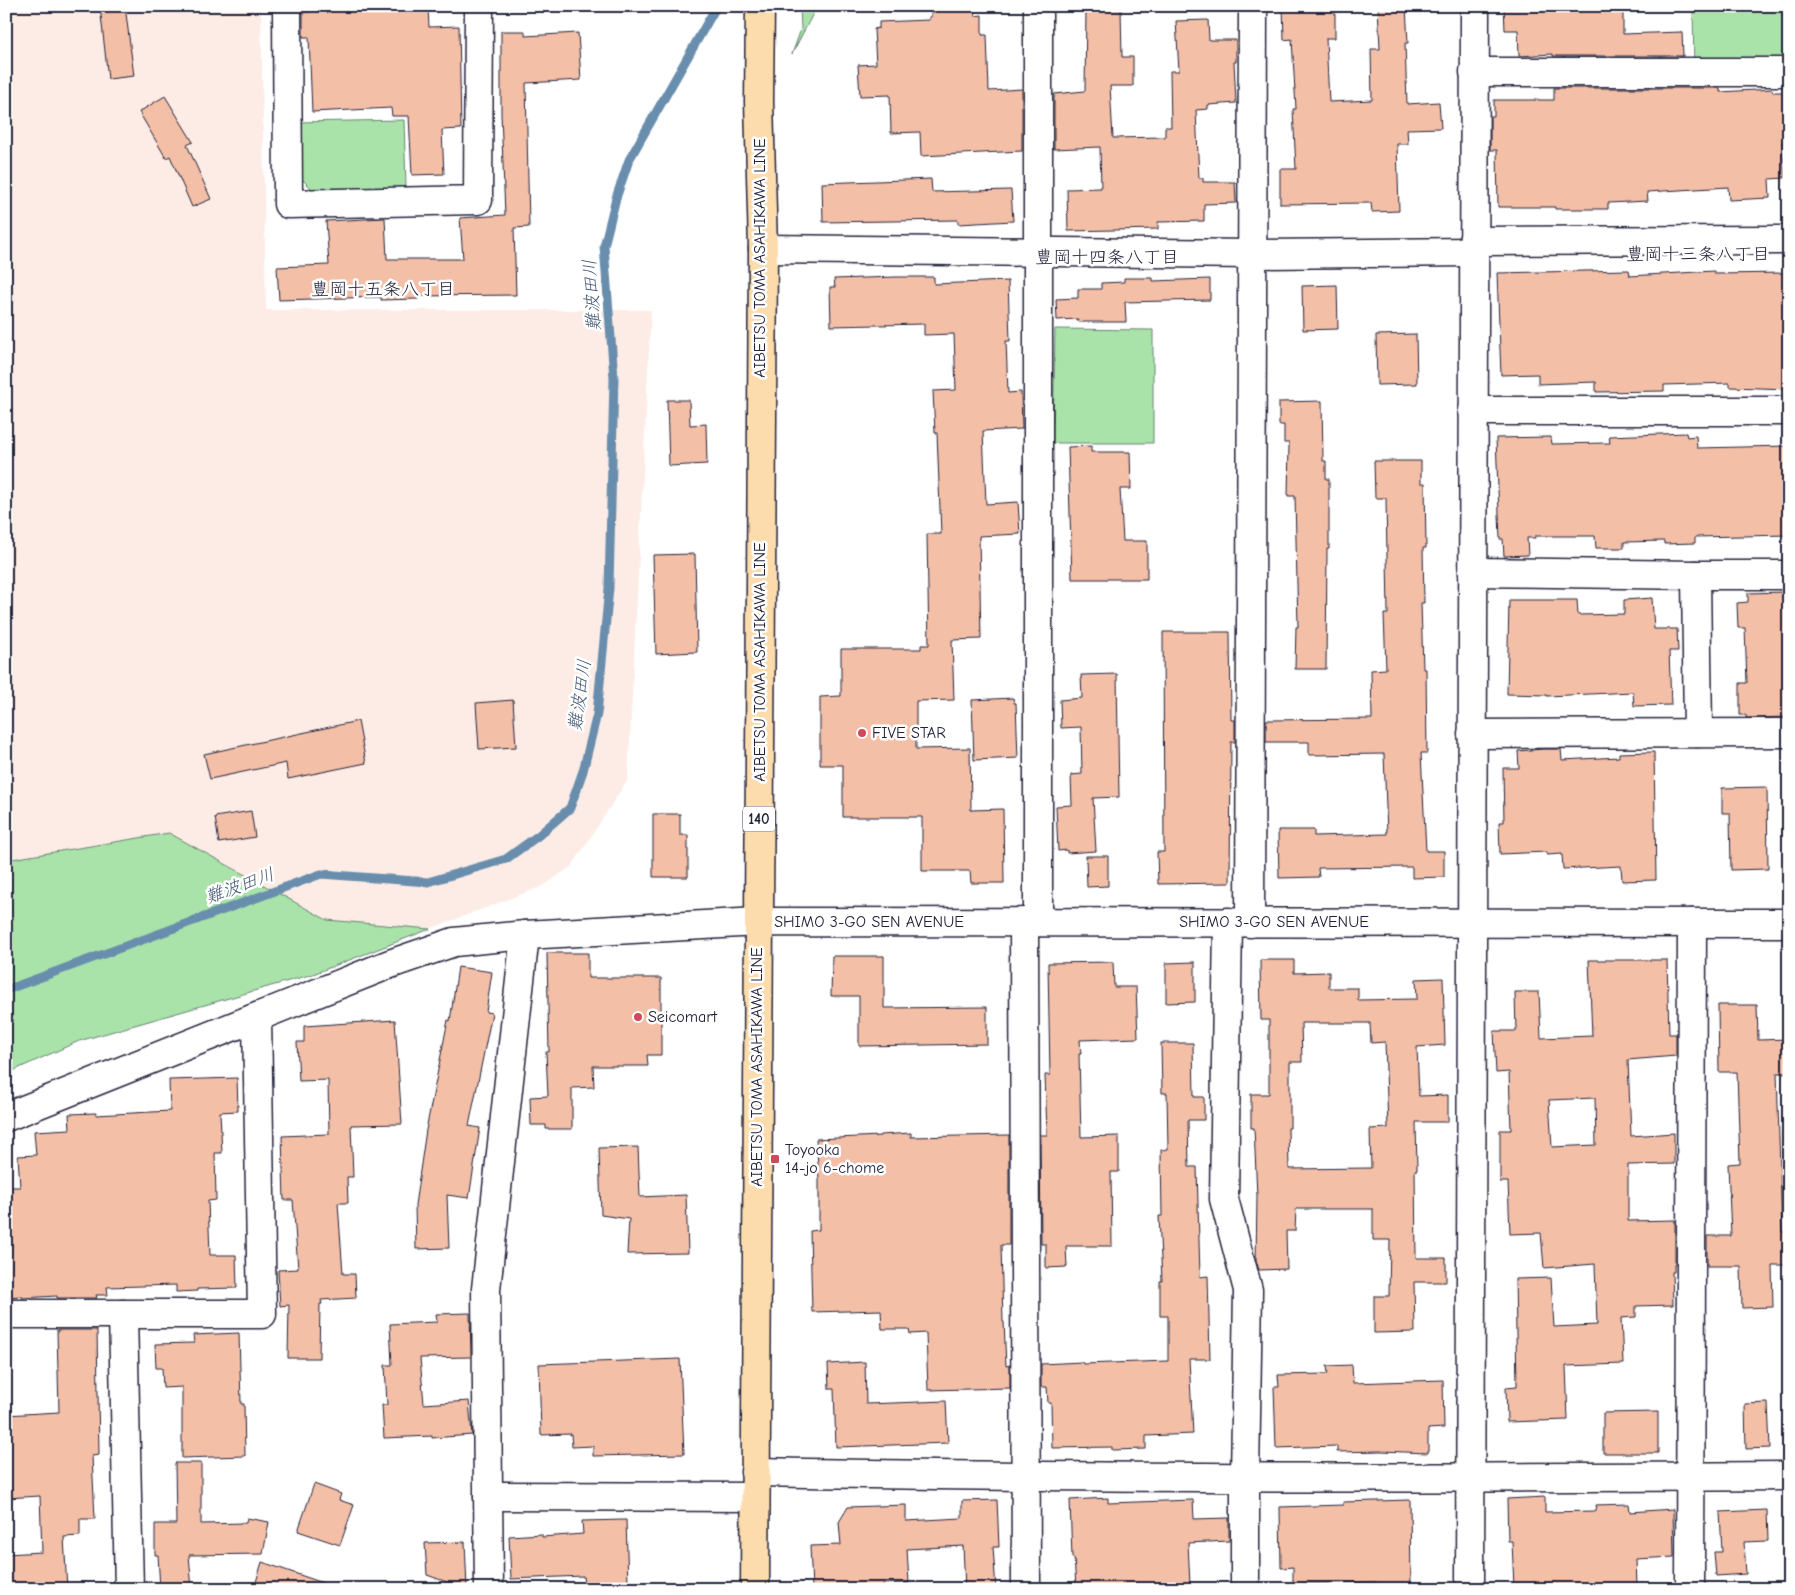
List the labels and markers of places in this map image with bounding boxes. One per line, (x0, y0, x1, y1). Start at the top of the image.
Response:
place label: FIVE STAR (872, 724, 946, 742)
marker: FIVE STAR (856, 727, 868, 739)
place label: Seicomart (648, 1008, 717, 1026)
marker: Seicomart (632, 1011, 644, 1023)
place label: Toyooka 14-jo 6-chome (785, 1141, 884, 1177)
marker: Toyooka 14-jo 6-chome (769, 1153, 781, 1165)

